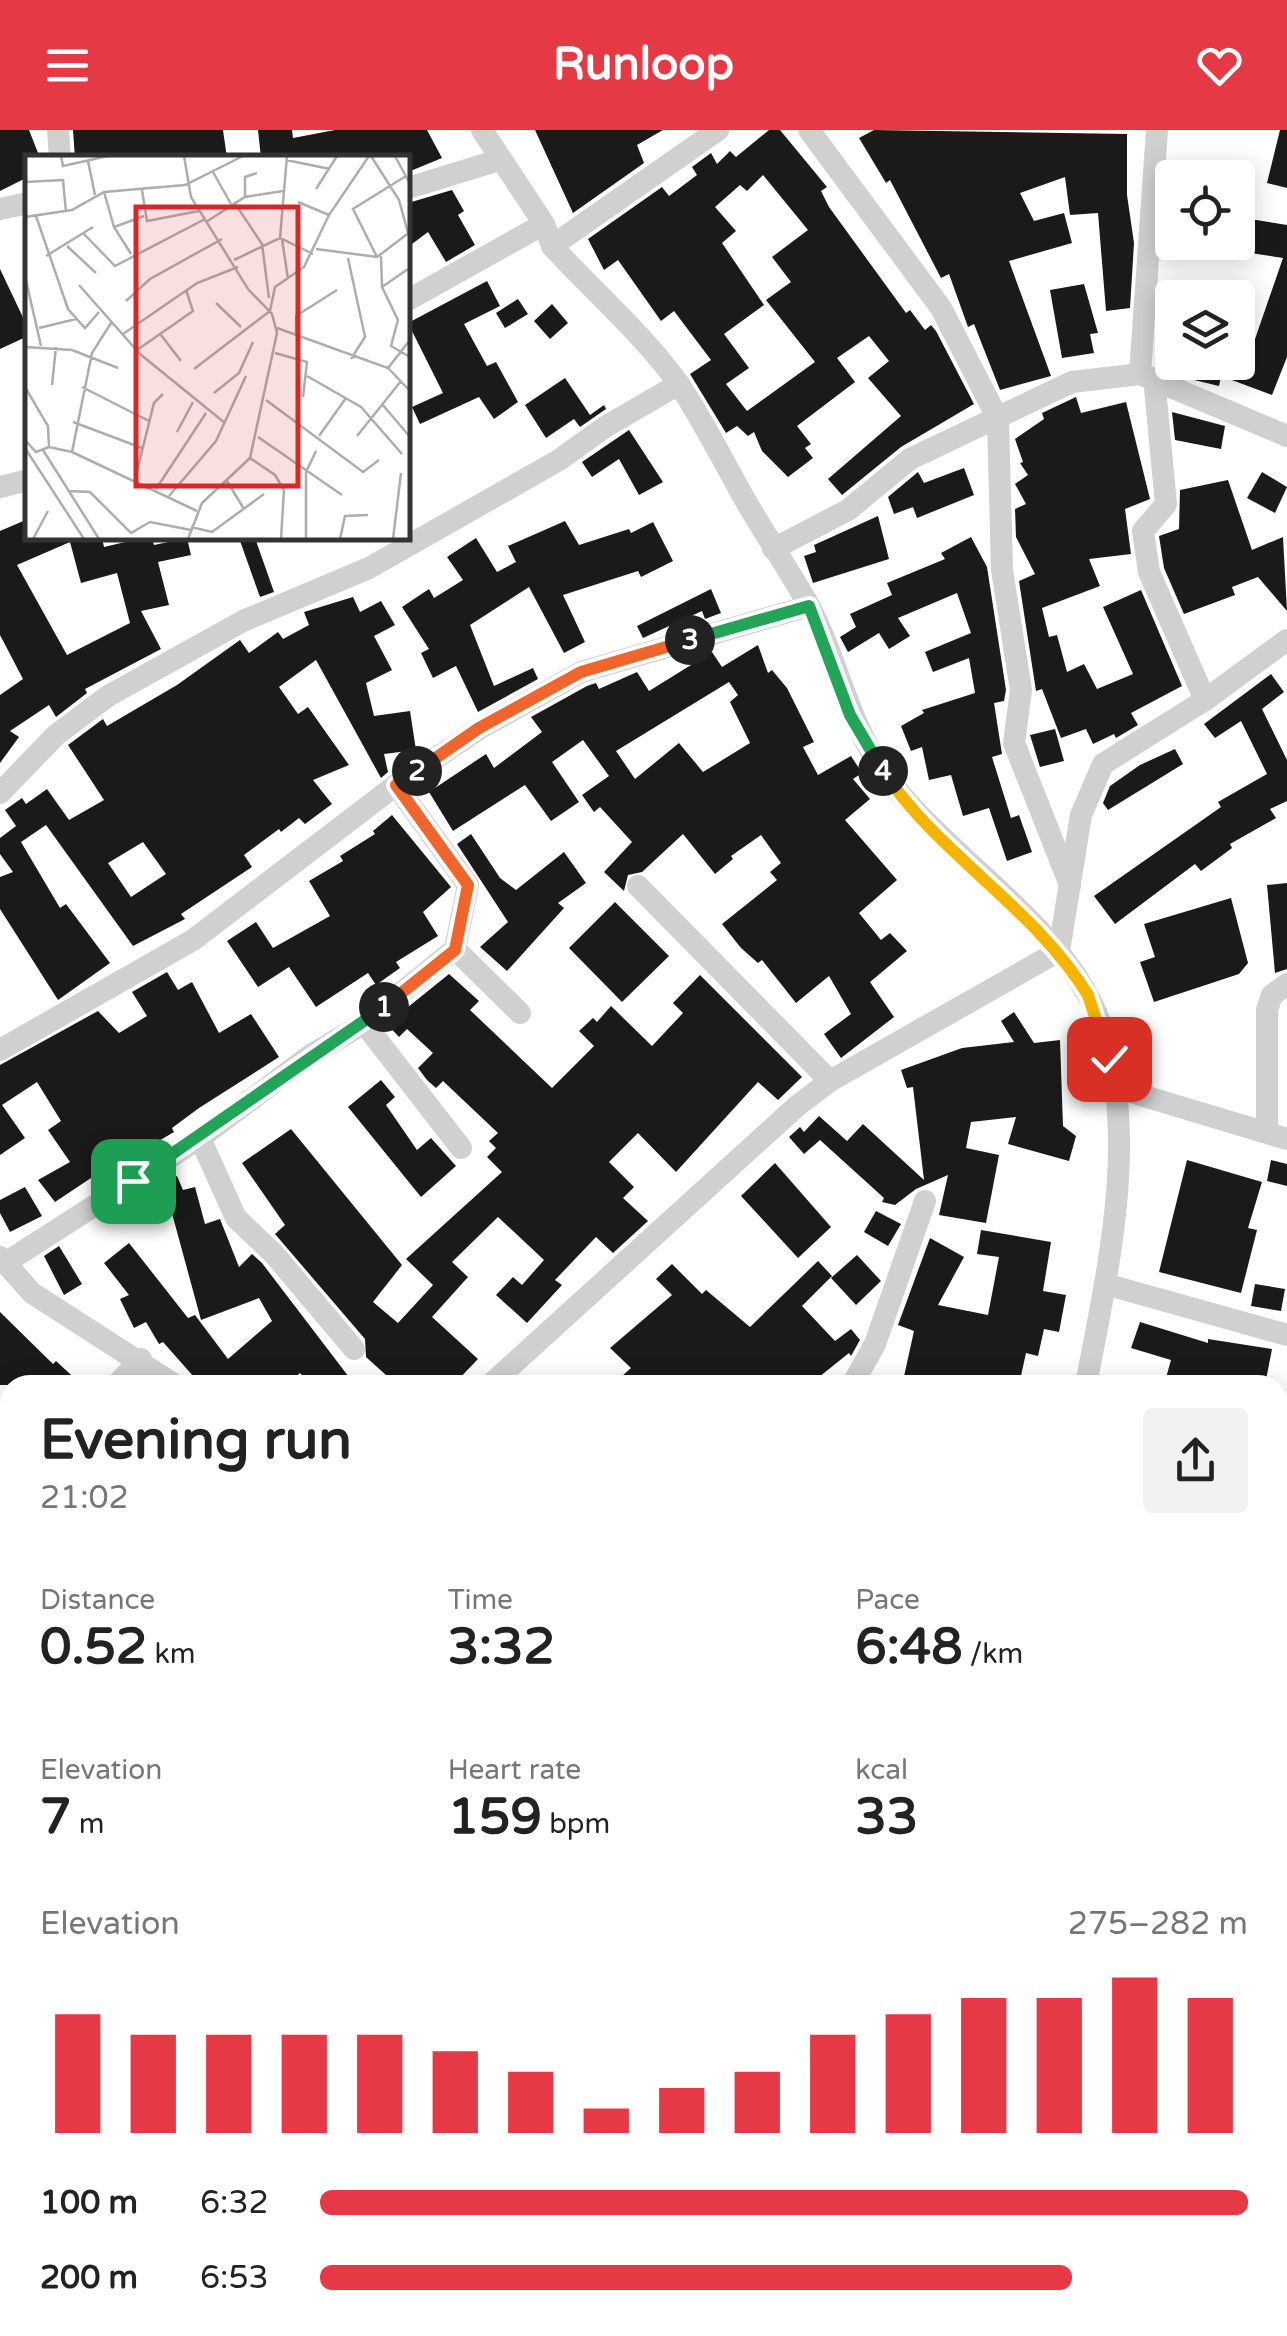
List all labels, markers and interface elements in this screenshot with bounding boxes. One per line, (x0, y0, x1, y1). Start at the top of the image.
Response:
icon: menu (40, 38, 95, 93)
text: Runloop (553, 38, 734, 92)
icon: heart (1192, 38, 1247, 93)
inset map (25, 155, 410, 540)
map controls (1155, 160, 1255, 380)
button: locate (1155, 160, 1255, 260)
button: layers (1155, 280, 1255, 380)
pin: 3 (665, 615, 715, 665)
text: 3 (681, 623, 699, 657)
pin: 2 (392, 746, 442, 796)
pin: 4 (858, 746, 908, 796)
text: 2 (408, 754, 426, 788)
text: 4 (874, 754, 892, 788)
pin: 1 (359, 982, 409, 1032)
text: 1 (375, 990, 393, 1024)
pin (1067, 1017, 1152, 1102)
icon: check (1082, 1032, 1137, 1087)
pin (91, 1139, 176, 1224)
icon: arrive (106, 1154, 161, 1209)
text: Evening run (40, 1408, 352, 1474)
button: share (1143, 1408, 1248, 1513)
text: 21:02 (40, 1479, 129, 1517)
text: Distance (40, 1583, 155, 1617)
text: Time (448, 1583, 513, 1617)
text: Pace (855, 1583, 920, 1617)
text: 0.52 (40, 1617, 147, 1677)
text: 3:32 (448, 1617, 555, 1677)
text: 6:48 (855, 1617, 963, 1677)
text: km (147, 1637, 195, 1671)
text: /km (963, 1637, 1023, 1671)
text: Elevation (40, 1753, 162, 1787)
text: Heart rate (448, 1753, 581, 1787)
text: kcal (855, 1753, 908, 1787)
text: 7 (40, 1787, 71, 1847)
text: 159 (448, 1787, 542, 1847)
text: 33 (855, 1787, 918, 1847)
text: m (71, 1807, 104, 1841)
text: bpm (542, 1807, 610, 1841)
text: Elevation (40, 1905, 180, 1943)
text: 275–282 m (1068, 1905, 1248, 1943)
text: 100 m (40, 2184, 138, 2222)
text: 6:32 (200, 2184, 269, 2222)
text: 200 m (40, 2259, 138, 2297)
text: 6:53 (200, 2259, 269, 2297)

